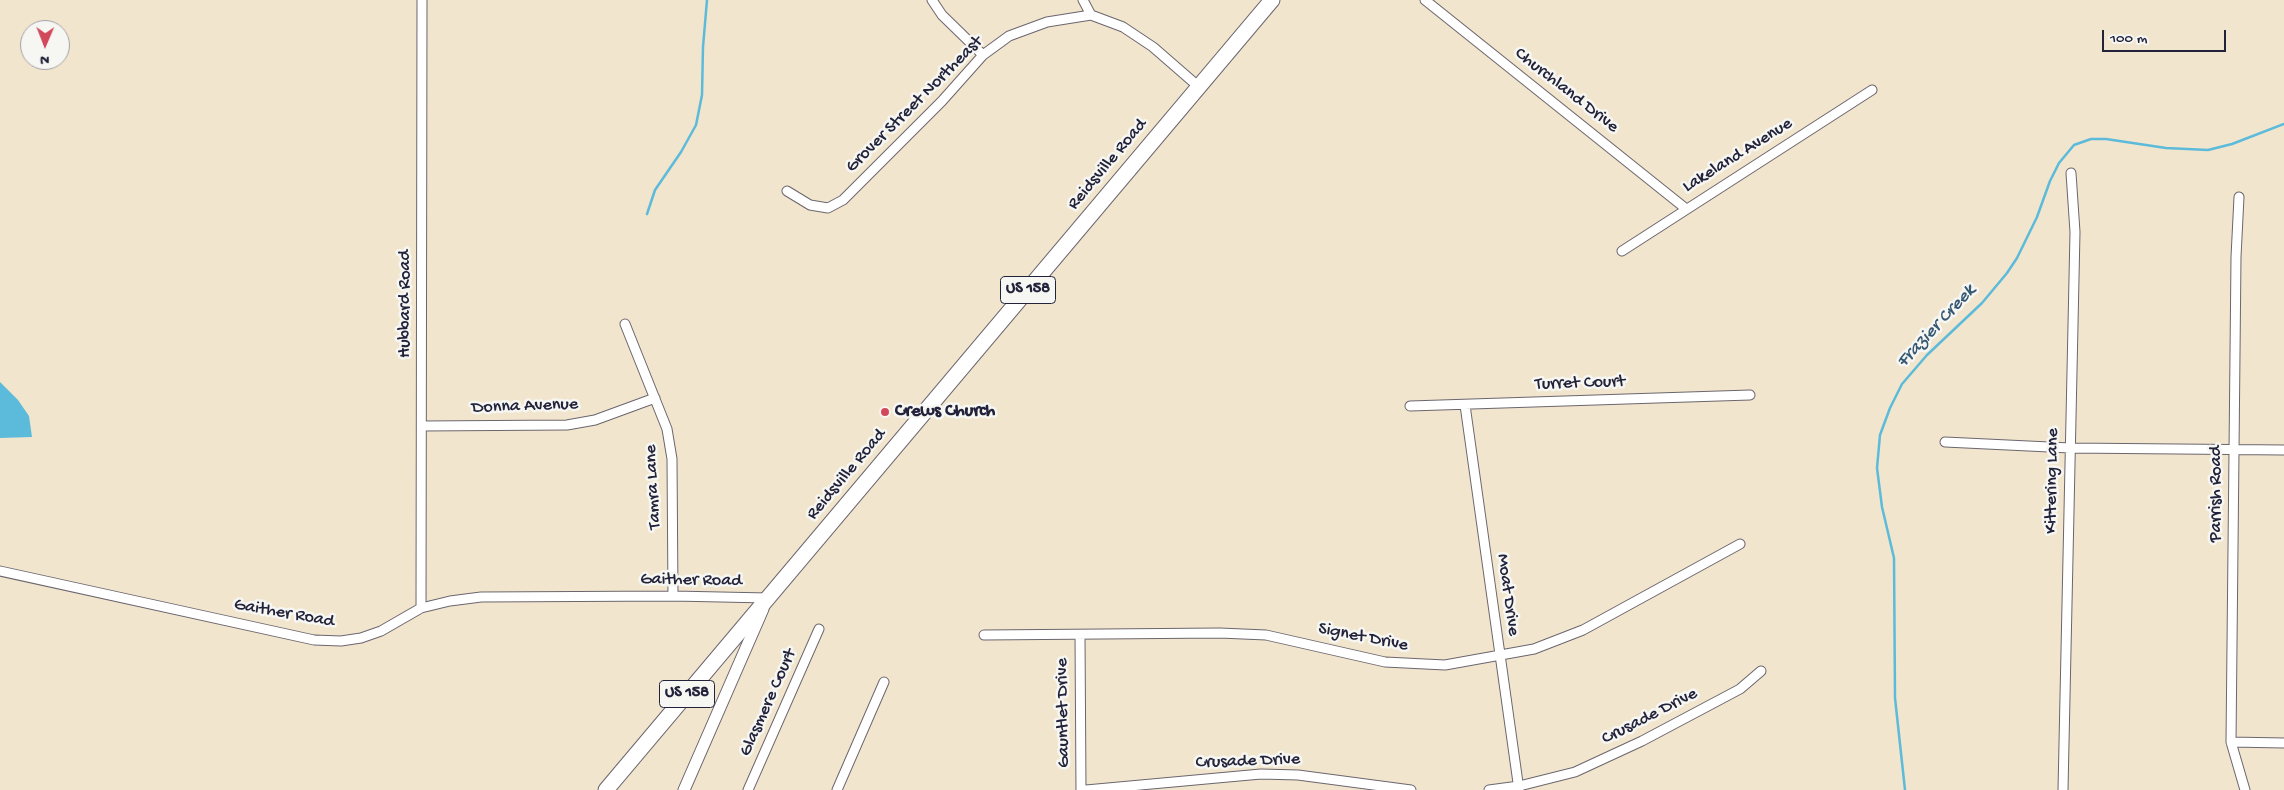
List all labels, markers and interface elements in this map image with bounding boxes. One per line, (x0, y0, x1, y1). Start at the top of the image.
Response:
north arrow (20, 20, 70, 70)
scale bar (2104, 20, 2228, 52)
text: 100 m (2110, 30, 2147, 48)
street label: Grover Street Northeast (842, 32, 988, 178)
street label: Churchland Drive (1509, 44, 1623, 138)
text: N (40, 51, 49, 68)
street label: Lakeland Avenue (1679, 114, 1797, 198)
street label: Reidsville Road (1064, 115, 1152, 215)
street label: Hubbard Road (395, 250, 417, 358)
road number: US 158 (1000, 276, 1056, 304)
water label: Frazier Creek (1893, 281, 1981, 373)
street label: Turret Court (1535, 372, 1625, 396)
street label: Donna Avenue (471, 394, 579, 420)
place label: Crews Church (895, 401, 995, 423)
marker: Crews Church (879, 406, 891, 418)
street label: Reidsville Road (803, 425, 891, 525)
street label: Kittering Lane (2041, 428, 2065, 534)
street label: Tamra Lane (641, 444, 667, 530)
street label: Parrish Road (2206, 446, 2228, 542)
street label: Moat Drive (1491, 553, 1523, 637)
street label: Gaither Road (640, 569, 742, 593)
street label: Gaither Road (232, 595, 336, 633)
street label: Signet Drive (1316, 619, 1410, 657)
street label: Glasmere Court (736, 646, 802, 760)
street label: Gauntlet Drive (1052, 658, 1076, 768)
road number: US 158 (660, 681, 714, 708)
street label: Crusade Drive (1599, 684, 1701, 750)
street label: Crusade Drive (1195, 749, 1301, 775)

